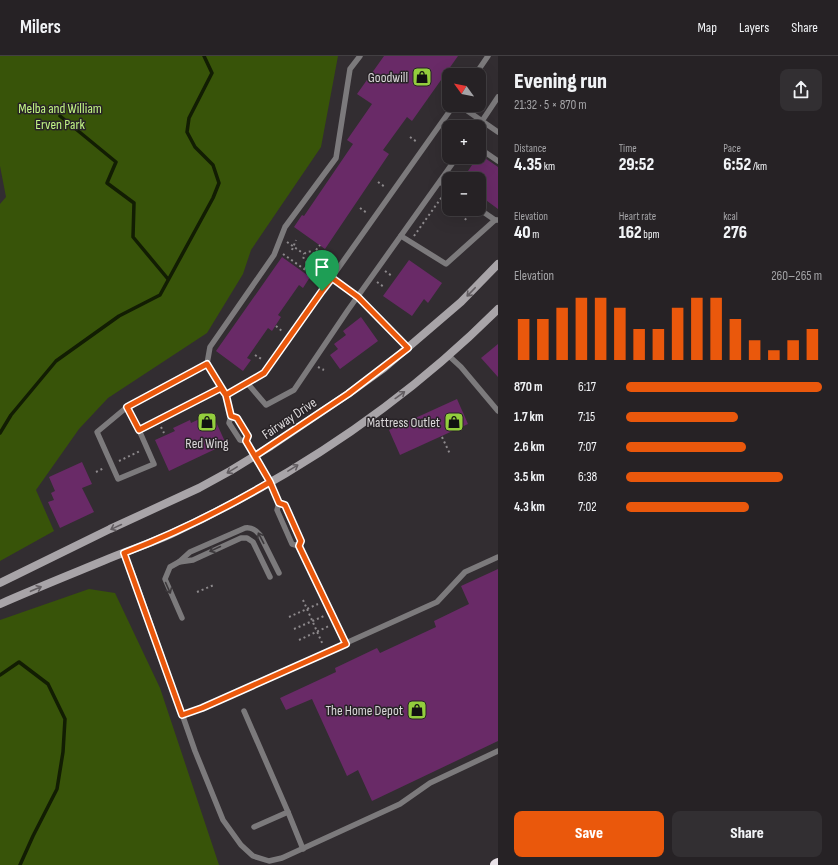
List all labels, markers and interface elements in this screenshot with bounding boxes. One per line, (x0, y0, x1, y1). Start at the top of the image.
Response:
text: Milers (20, 16, 61, 39)
text: Map (697, 19, 717, 36)
text: Layers (739, 19, 769, 36)
text: Share (791, 19, 818, 36)
shop icon: Goodwill (411, 66, 433, 88)
north arrow (442, 68, 486, 112)
map controls (442, 68, 486, 216)
text: Evening run (514, 68, 607, 95)
place label: Goodwill (368, 69, 408, 86)
button: share (780, 69, 822, 111)
text: 21:32 · 5 × 870 m (514, 97, 587, 113)
park label: Melba and William Erven Park (18, 100, 102, 133)
button: + (442, 120, 486, 164)
text: Distance (514, 142, 546, 155)
text: Time (619, 142, 637, 155)
text: Pace (723, 142, 741, 155)
text: 4.35 (514, 155, 542, 175)
text: 29:52 (619, 155, 654, 175)
text: 6:52 (723, 155, 751, 175)
text: km (542, 160, 555, 173)
text: /km (751, 160, 767, 173)
button: − (442, 172, 486, 216)
text: Elevation (514, 210, 548, 223)
text: Heart rate (619, 210, 656, 223)
text: kcal (723, 210, 738, 223)
text: 40 (514, 223, 531, 243)
text: 162 (619, 223, 642, 243)
text: 276 (723, 223, 747, 243)
text: m (531, 228, 539, 241)
text: bpm (642, 228, 660, 241)
pin (305, 250, 339, 291)
icon: arrive (311, 256, 333, 278)
text: Elevation (514, 268, 554, 284)
text: 260–265 m (771, 268, 822, 284)
one-way arrow (466, 287, 476, 297)
text: 870 m (514, 379, 543, 395)
text: 6:17 (578, 379, 596, 395)
one-way arrow (394, 391, 405, 399)
street label: Fairway Drive (259, 394, 320, 443)
text: 1.7 km (514, 409, 544, 425)
text: 7:15 (578, 409, 595, 425)
shop icon: Red Wing (196, 411, 218, 433)
shop icon: Mattress Outlet (443, 411, 465, 433)
place label: Mattress Outlet (367, 414, 440, 431)
place label: Red Wing (185, 435, 229, 452)
text: 2.6 km (514, 439, 545, 455)
text: 7:07 (578, 439, 597, 455)
one-way arrow (287, 464, 299, 472)
one-way arrow (226, 466, 238, 474)
text: 3.5 km (514, 469, 545, 485)
text: 6:38 (578, 469, 597, 485)
text: 4.3 km (514, 499, 545, 515)
text: 7:02 (578, 499, 597, 515)
one-way arrow (110, 524, 122, 531)
one-way arrow (257, 532, 265, 544)
one-way arrow (210, 546, 222, 554)
one-way arrow (165, 582, 172, 594)
one-way arrow (30, 584, 42, 592)
shop icon: The Home Depot (406, 699, 428, 721)
place label: The Home Depot (325, 702, 403, 719)
button: Save (514, 811, 664, 857)
button: Share (672, 811, 822, 857)

